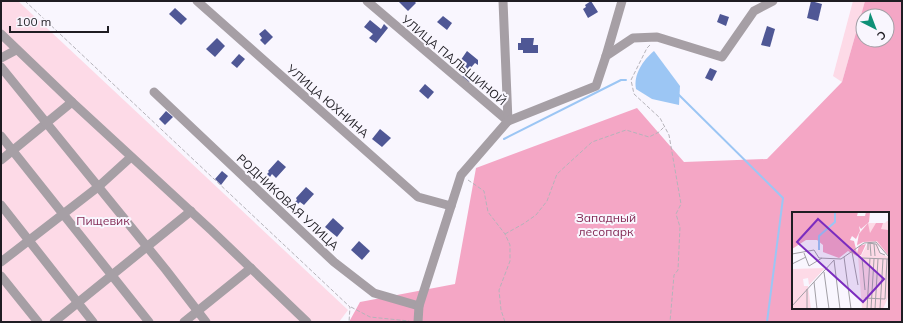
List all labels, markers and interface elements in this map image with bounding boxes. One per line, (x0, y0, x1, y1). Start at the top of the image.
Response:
scale bar (10, 8, 108, 34)
north arrow (855, 8, 895, 48)
street label: УЛИЦА ПАЛЬШИНОЙ (398, 11, 509, 108)
text: 100 m (16, 14, 51, 29)
text: С (874, 28, 889, 43)
street label: УЛИЦА ЮХНИНА (283, 61, 372, 141)
street label: РОДНИКОВАЯ УЛИЦА (234, 151, 342, 253)
park label: Западный лесопарк (576, 210, 636, 239)
inset map (792, 212, 889, 309)
park label: Пищевик (76, 213, 130, 228)

